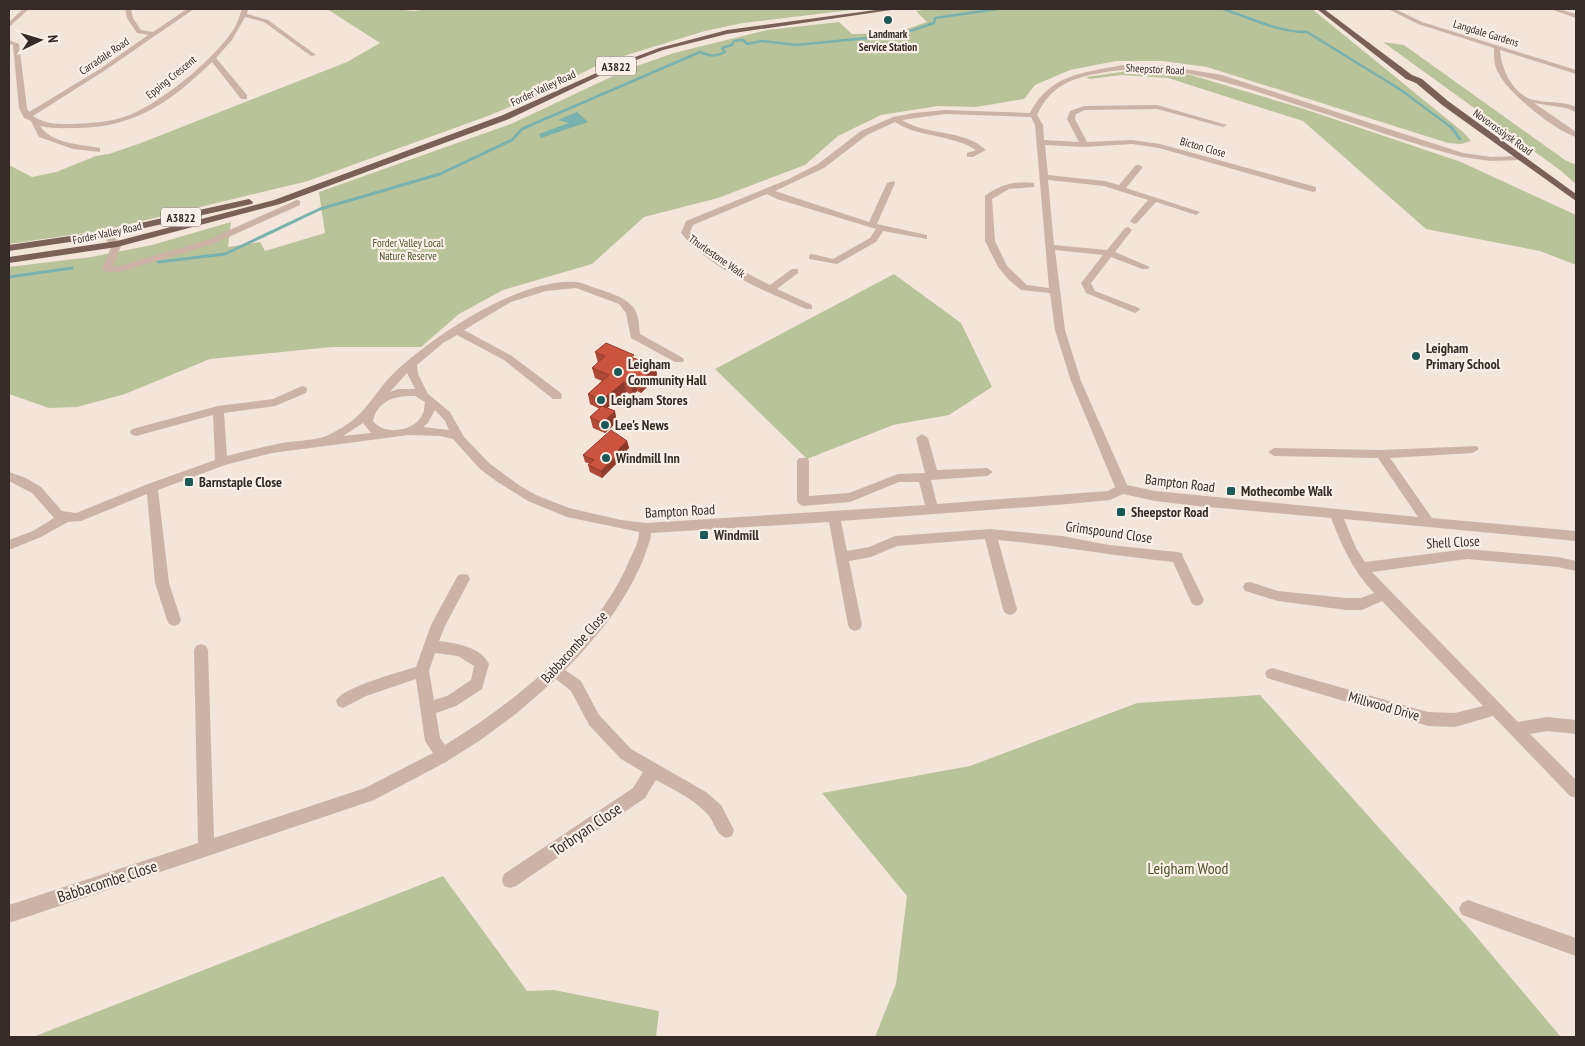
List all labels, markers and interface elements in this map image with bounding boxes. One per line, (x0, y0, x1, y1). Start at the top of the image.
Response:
marker: Landmark Service Station (882, 14, 894, 26)
north arrow (15, 15, 65, 65)
street label: Langdale Gardens (1452, 16, 1521, 50)
place label: Landmark Service Station (859, 27, 917, 54)
text: N (44, 34, 62, 43)
street label: Carradale Road (76, 34, 132, 78)
street label: Epping Crescent (143, 52, 199, 102)
road number: A3822 (596, 56, 636, 76)
street label: Sheepstor Road (1125, 60, 1185, 78)
street label: Forder Valley Road (508, 67, 578, 109)
street label: Novorossiysk Road (1471, 106, 1536, 158)
street label: Bicton Close (1179, 134, 1228, 160)
road number: A3822 (161, 208, 201, 226)
street label: Forder Valley Road (71, 219, 143, 247)
street label: Thurlestone Walk (686, 231, 749, 281)
park label: Forder Valley Local Nature Reserve (372, 236, 444, 263)
place label: Leigham Primary School (1426, 339, 1501, 373)
marker: Leigham Primary School (1410, 350, 1422, 362)
place label: Leigham Community Hall (628, 355, 707, 389)
marker: Leigham Community Hall (612, 366, 624, 378)
place label: Leigham Stores (611, 391, 688, 409)
marker: Leigham Stores (595, 394, 607, 406)
place label: Lee's News (615, 416, 669, 434)
marker: Lee's News (599, 419, 611, 431)
place label: Windmill Inn (615, 449, 680, 467)
marker: Windmill Inn (600, 452, 612, 464)
street label: Bampton Road (1144, 470, 1216, 496)
place label: Barnstaple Close (199, 473, 282, 491)
marker: Barnstaple Close (183, 476, 195, 488)
place label: Mothecombe Walk (1241, 482, 1333, 500)
marker: Mothecombe Walk (1225, 485, 1237, 497)
street label: Bampton Road (644, 500, 716, 522)
place label: Sheepstor Road (1131, 503, 1209, 521)
marker: Sheepstor Road (1115, 506, 1127, 518)
street label: Grimspound Close (1065, 517, 1154, 547)
place label: Windmill (713, 526, 760, 544)
marker: Windmill (698, 529, 710, 541)
street label: Shell Close (1426, 532, 1480, 552)
street label: Babbacombe Close (537, 607, 611, 687)
street label: Millwood Drive (1346, 687, 1422, 725)
street label: Torbryan Close (547, 798, 625, 860)
street label: Babbacombe Close (54, 855, 160, 907)
park label: Leigham Wood (1148, 858, 1228, 878)

